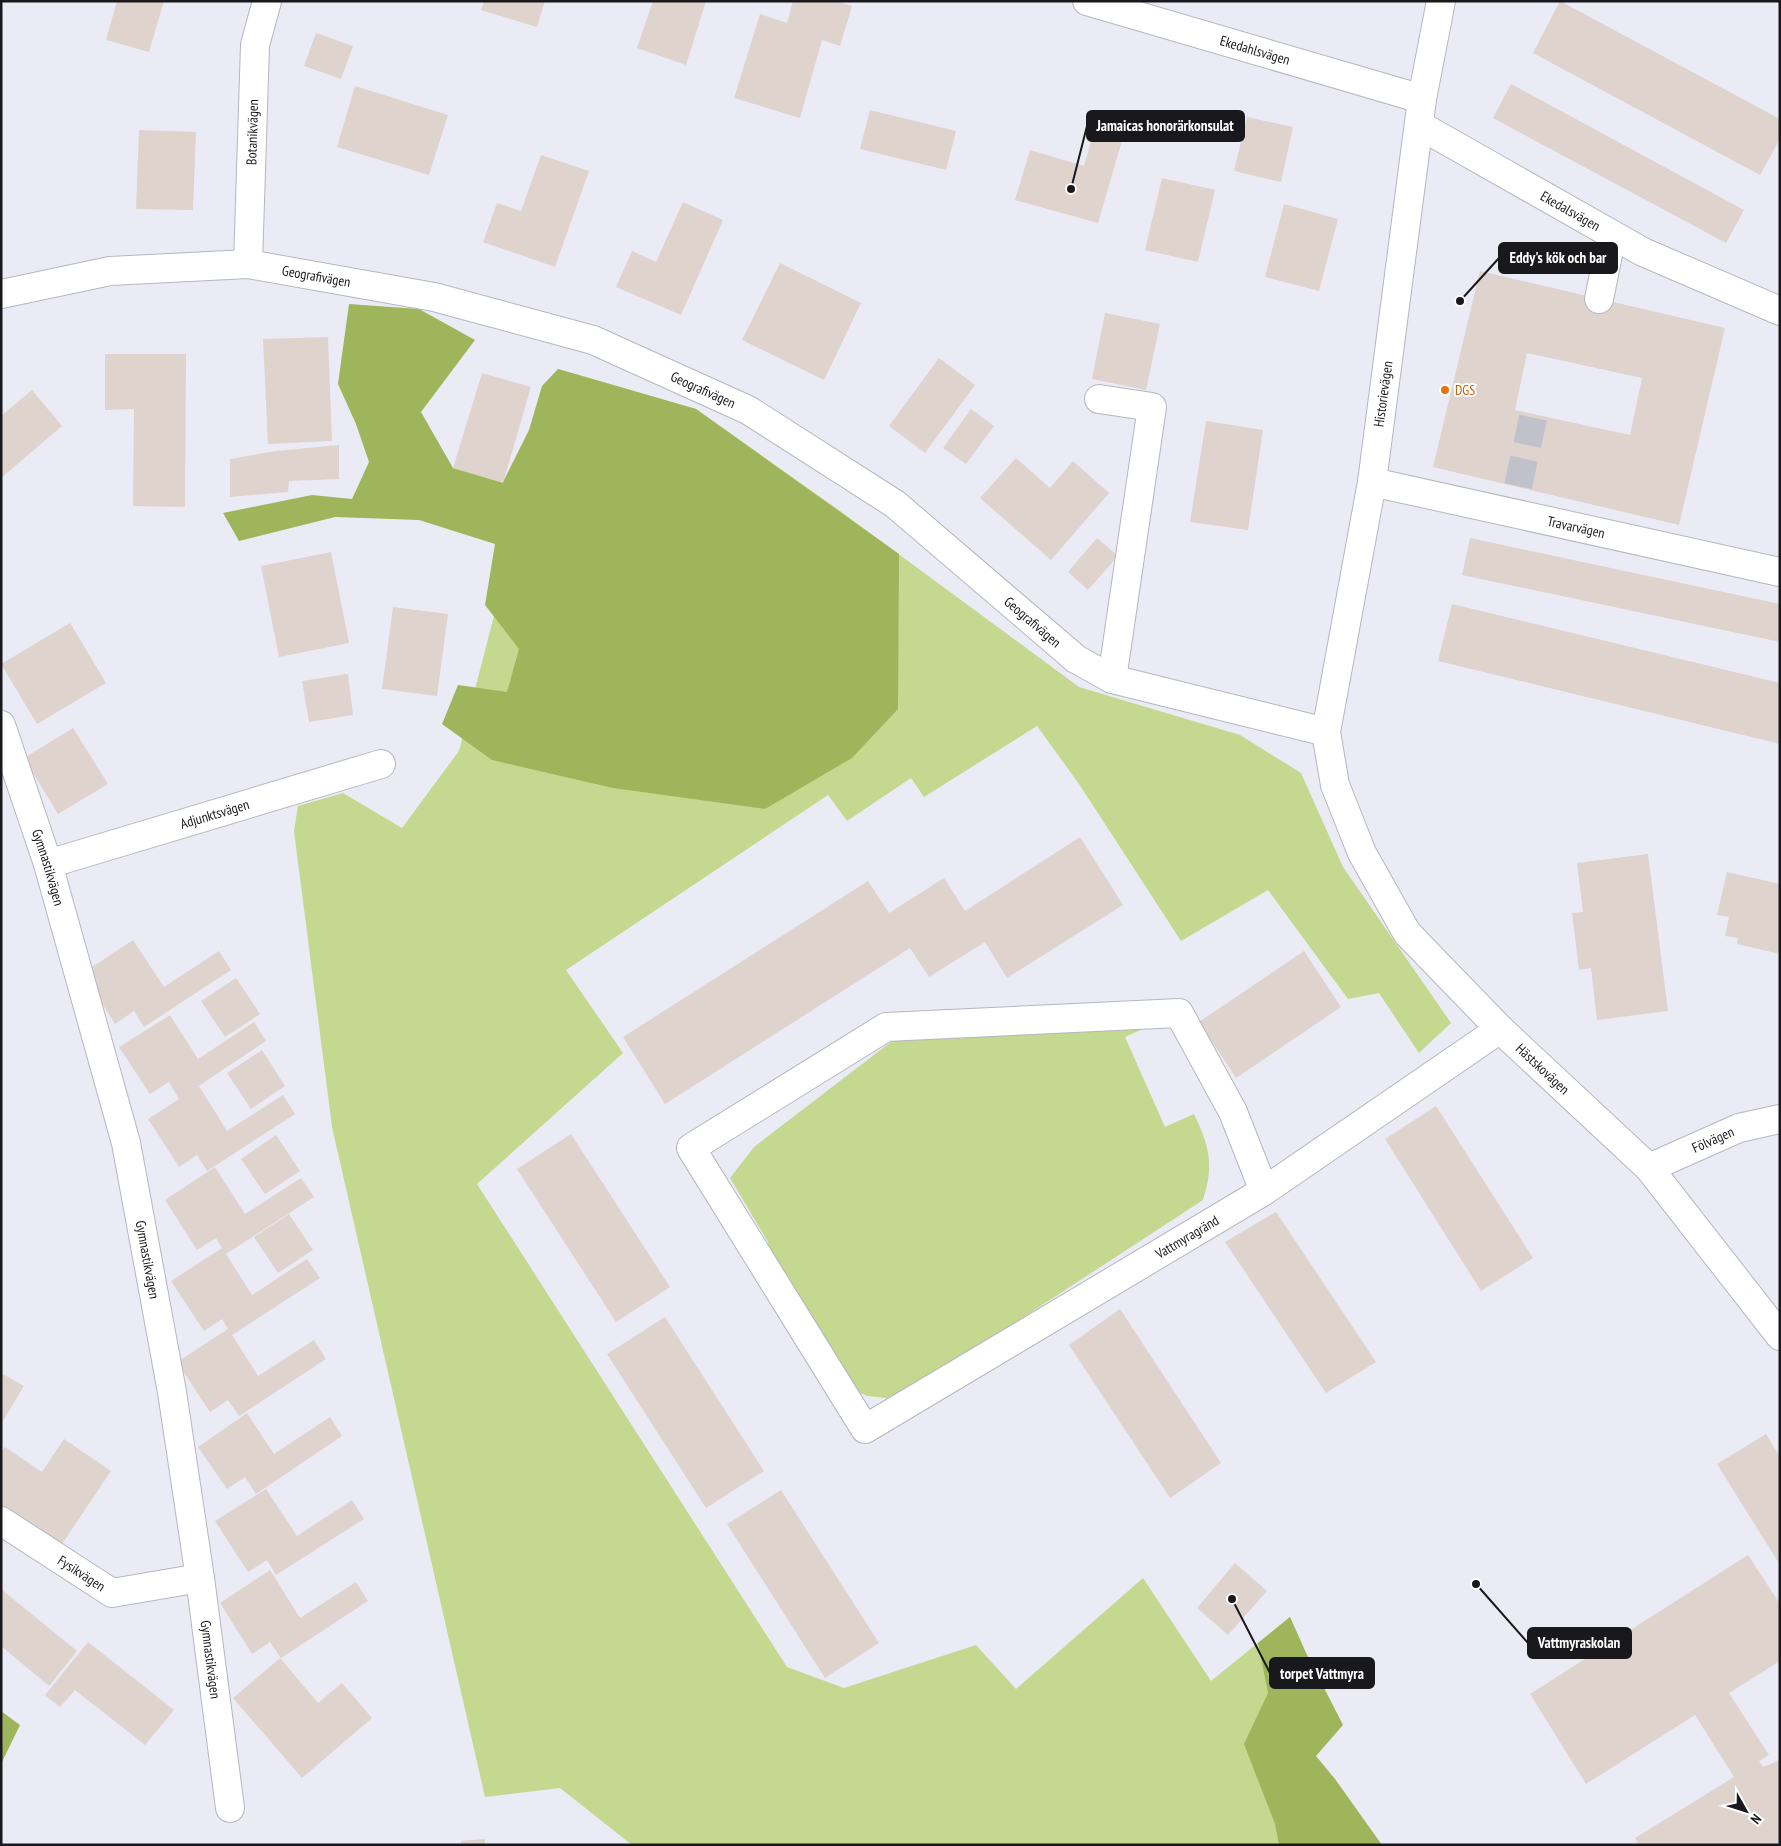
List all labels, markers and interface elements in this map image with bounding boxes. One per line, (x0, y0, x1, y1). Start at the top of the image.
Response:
street label: Ekedahlsvägen (1218, 31, 1292, 69)
street label: Botanikvägen (242, 99, 262, 165)
callout: Jamaicas honorärkonsulat (1087, 111, 1244, 141)
text: Jamaicas honorärkonsulat (1095, 116, 1234, 135)
street label: Ekedalsvägen (1537, 187, 1603, 235)
callout: Eddy's kök och bar (1499, 243, 1617, 273)
text: Eddy's kök och bar (1509, 248, 1607, 267)
street label: Geografivägen (281, 261, 352, 291)
street label: Historievägen (1369, 360, 1397, 428)
street label: Geografivägen (668, 367, 738, 412)
place label: DGS (1455, 381, 1475, 399)
marker: DGS (1439, 384, 1451, 396)
street label: Travarvägen (1546, 512, 1607, 542)
street label: Geografivägen (1000, 593, 1065, 651)
street label: Adjunktsvägen (178, 795, 251, 833)
street label: Gymnastikvägen (28, 827, 68, 908)
street label: Hästskovägen (1512, 1039, 1573, 1098)
street label: Fölvägen (1689, 1122, 1737, 1157)
street label: Vattmyragränd (1151, 1211, 1222, 1263)
street label: Gymnastikvägen (131, 1219, 164, 1300)
street label: Fysikvägen (54, 1551, 109, 1595)
street label: Gymnastikvägen (197, 1619, 225, 1700)
callout: Vattmyraskolan (1528, 1628, 1631, 1658)
text: Vattmyraskolan (1537, 1633, 1621, 1652)
callout: torpet Vattmyra (1270, 1658, 1374, 1688)
text: torpet Vattmyra (1280, 1664, 1364, 1683)
north arrow (1721, 1786, 1771, 1836)
text: N (1747, 1811, 1765, 1828)

